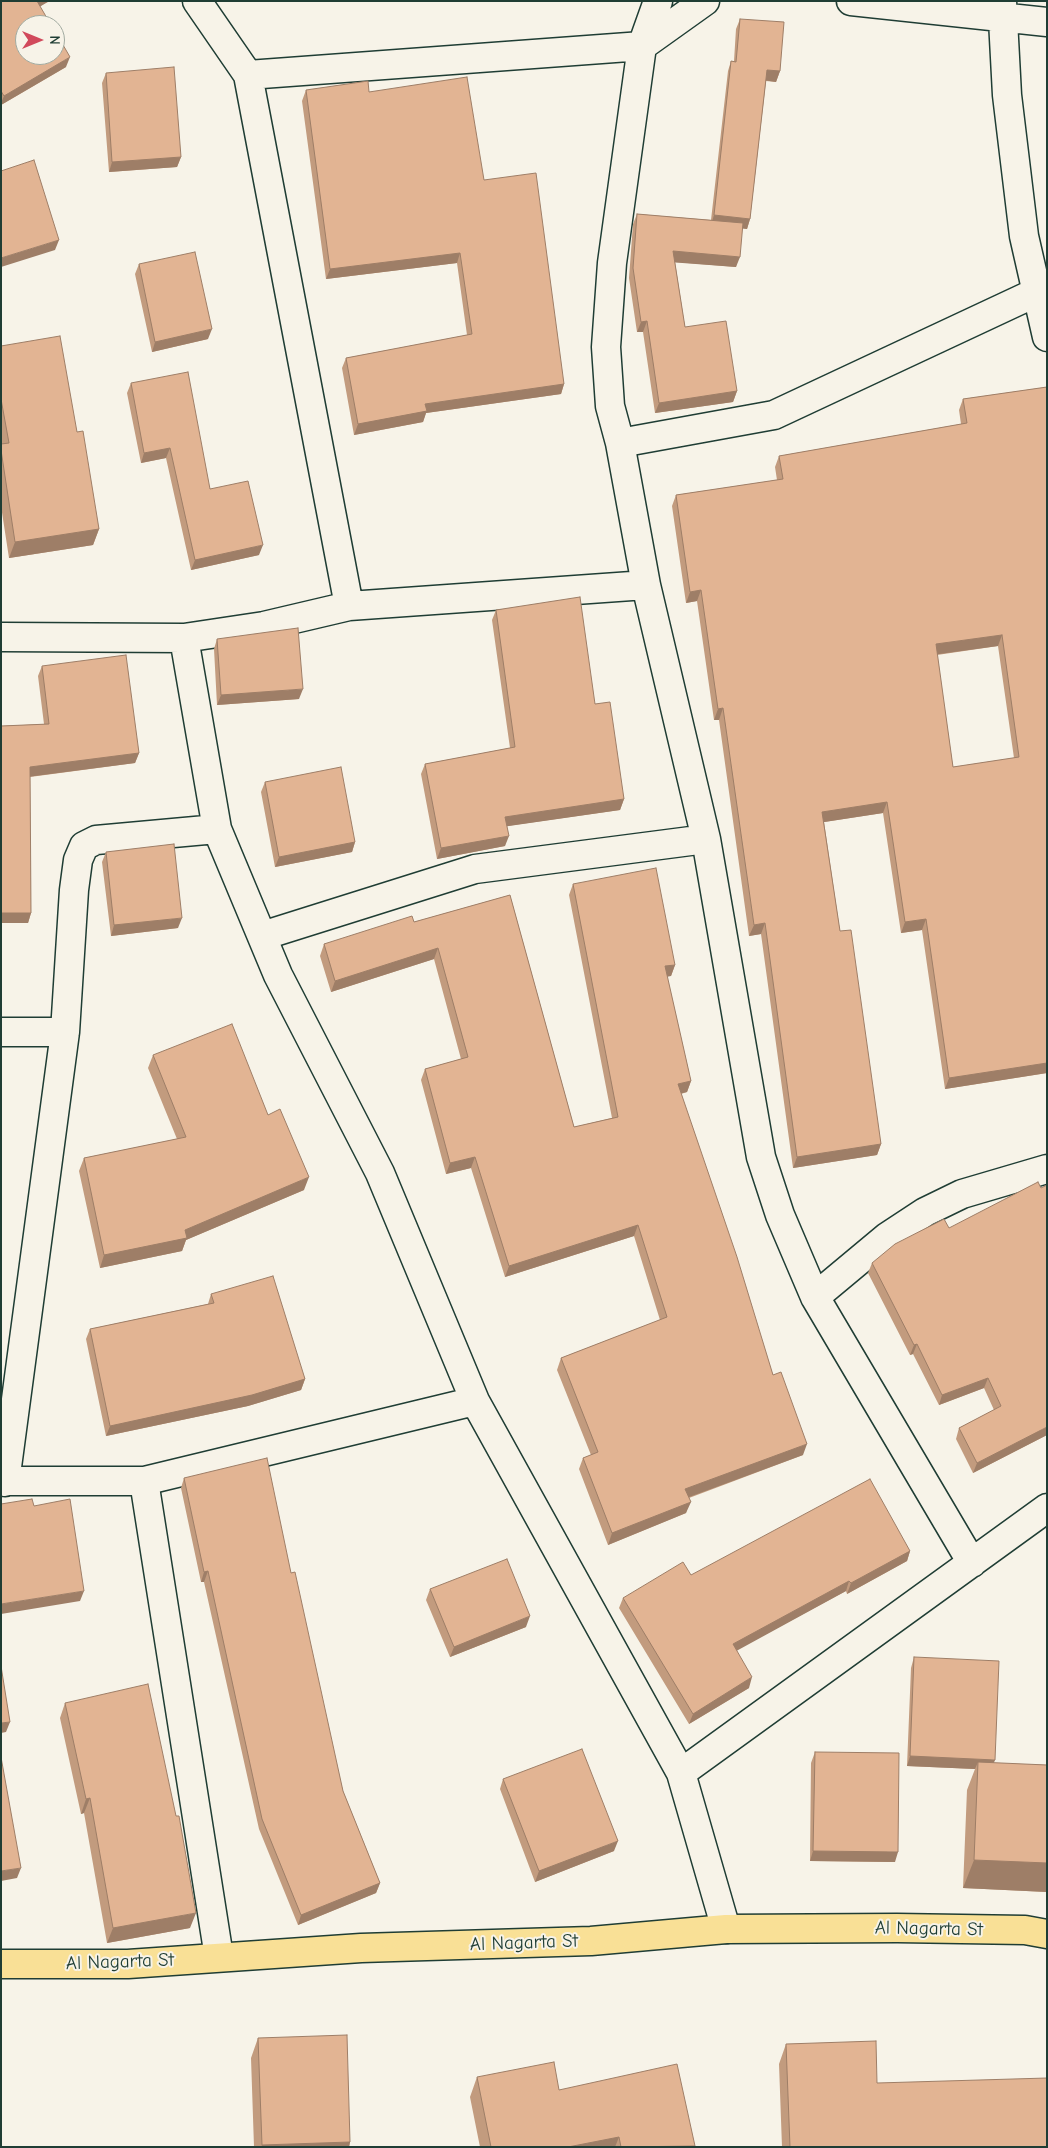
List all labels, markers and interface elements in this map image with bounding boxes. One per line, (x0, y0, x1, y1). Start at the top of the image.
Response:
north arrow (15, 15, 65, 65)
text: N (46, 35, 63, 45)
street label: Al Nagarta St (875, 1917, 983, 1941)
street label: Al Nagarta St (470, 1930, 578, 1956)
street label: Al Nagarta St (66, 1949, 174, 1975)

